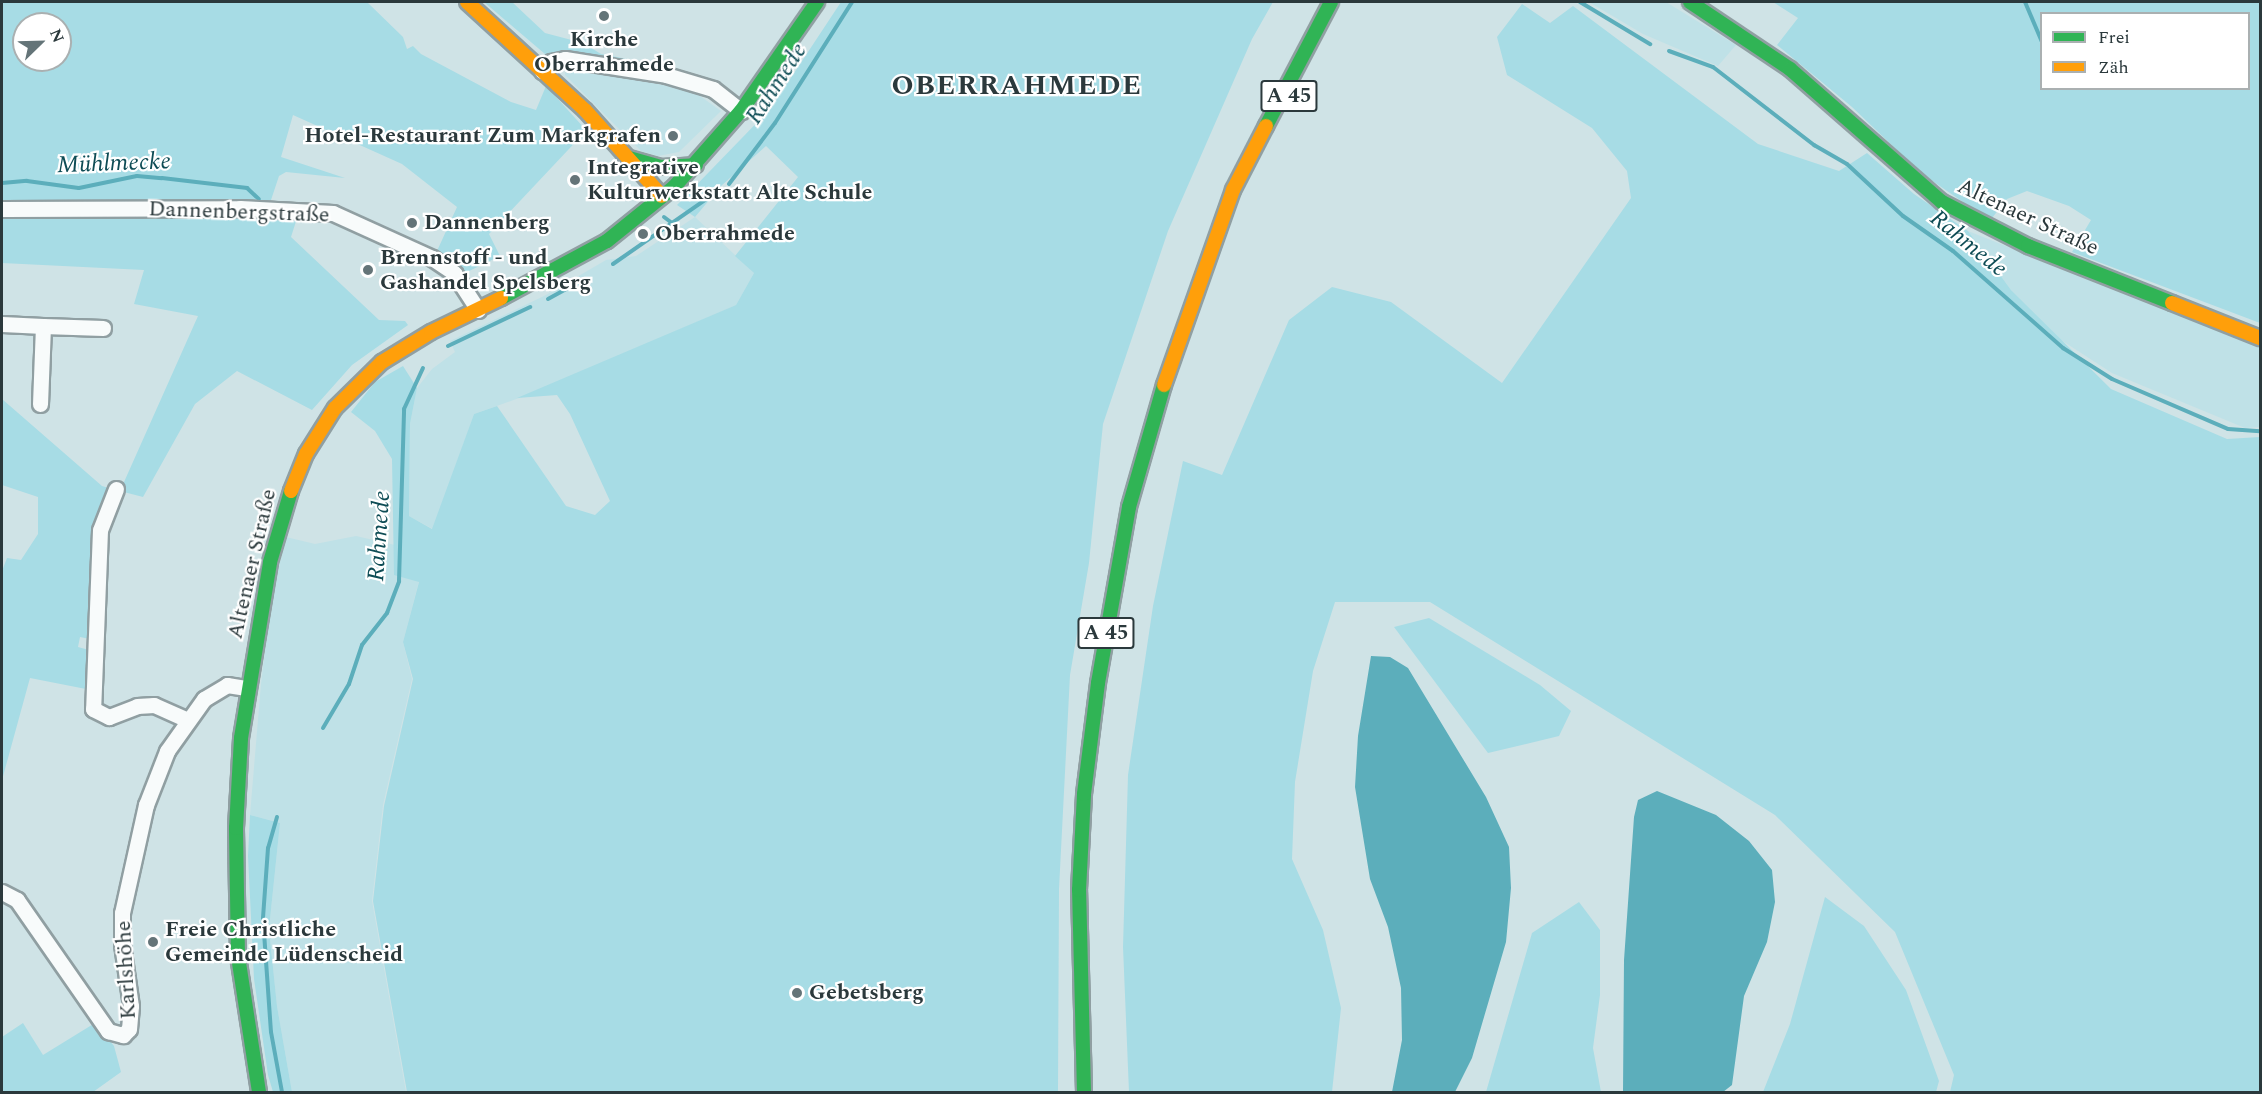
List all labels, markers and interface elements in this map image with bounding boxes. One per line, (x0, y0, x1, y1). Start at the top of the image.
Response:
marker: Kirche Oberrahmede (597, 9, 611, 23)
north arrow (12, 12, 72, 72)
legend (2040, 12, 2250, 90)
text: Frei (2098, 24, 2130, 51)
text: N (43, 25, 70, 46)
place label: Kirche Oberrahmede (534, 26, 674, 78)
water label: Rahmede (740, 38, 814, 130)
text: Zäh (2098, 54, 2129, 81)
district label: OBERRAHMEDE (892, 69, 1142, 103)
road number: A 45 (1259, 78, 1319, 114)
place label: Hotel-Restaurant Zum Markgrafen (304, 123, 661, 149)
marker: Hotel-Restaurant Zum Markgrafen (666, 129, 680, 143)
water label: Mühlmecke (57, 148, 171, 180)
place label: Integrative Kulturwerkstatt Alte Schule (587, 154, 872, 206)
marker: Integrative Kulturwerkstatt Alte Schule (568, 173, 582, 187)
street label: Altenaer Straße (1953, 173, 2103, 261)
street label: Dannenbergstraße (148, 196, 330, 228)
water label: Rahmede (1924, 204, 2012, 284)
place label: Dannenberg (424, 210, 550, 236)
marker: Dannenberg (405, 216, 419, 230)
place label: Oberrahmede (655, 221, 795, 247)
marker: Oberrahmede (636, 227, 650, 241)
place label: Brennstoff - und Gashandel Spelsberg (380, 244, 591, 296)
marker: Brennstoff - und Gashandel Spelsberg (361, 263, 375, 277)
street label: Altenaer Straße (222, 486, 282, 642)
water label: Rahmede (362, 490, 398, 582)
road number: A 45 (1076, 615, 1136, 651)
place label: Freie Christliche Gemeinde Lüdenscheid (165, 916, 403, 968)
street label: Karlshöhe (110, 920, 142, 1020)
marker: Freie Christliche Gemeinde Lüdenscheid (146, 935, 160, 949)
place label: Gebetsberg (809, 980, 924, 1006)
marker: Gebetsberg (790, 986, 804, 1000)

